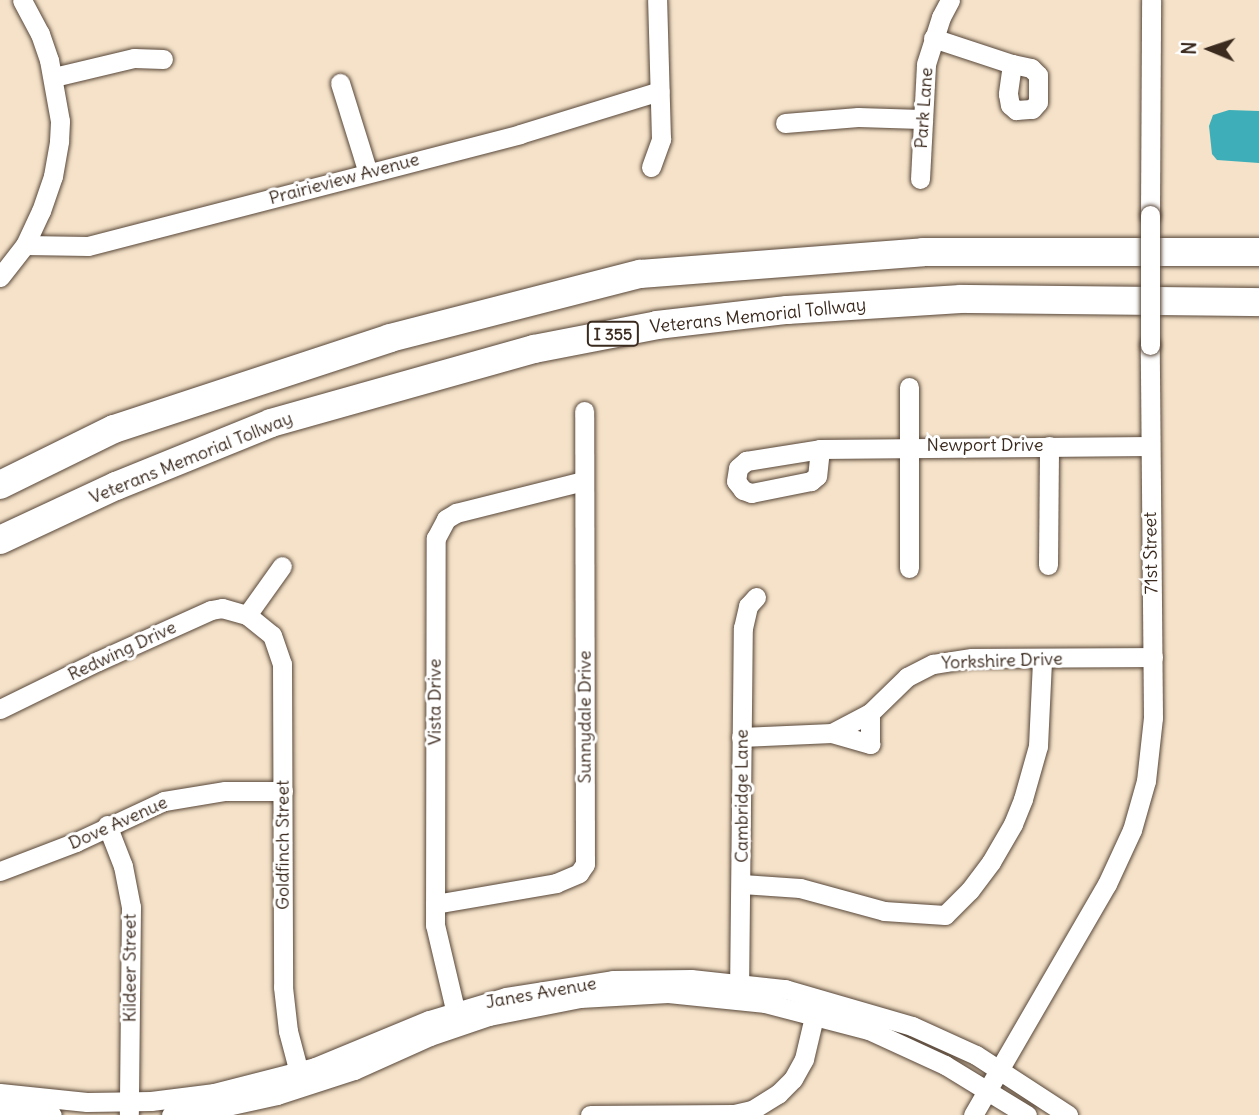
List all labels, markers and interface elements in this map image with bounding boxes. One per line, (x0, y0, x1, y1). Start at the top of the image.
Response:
north arrow (1175, 14, 1245, 84)
text: N (1177, 41, 1201, 55)
street label: Park Lane (910, 67, 938, 149)
street label: Prairieview Avenue (267, 149, 421, 209)
street label: Veterans Memorial Tollway (649, 294, 867, 338)
road number: I 355 (587, 322, 639, 346)
street label: Veterans Memorial Tollway (86, 407, 296, 509)
street label: Newport Drive (927, 434, 1043, 456)
street label: 71st Street (1139, 512, 1163, 594)
street label: Redwing Drive (64, 617, 180, 685)
street label: Yorkshire Drive (941, 648, 1063, 674)
street label: Sunnydale Drive (574, 651, 596, 783)
street label: Vista Drive (424, 659, 446, 745)
street label: Cambridge Lane (731, 729, 753, 863)
street label: Goldfinch Street (272, 780, 294, 910)
street label: Dove Avenue (65, 792, 171, 854)
street label: Kildeer Street (119, 914, 141, 1022)
street label: Janes Avenue (484, 973, 598, 1013)

